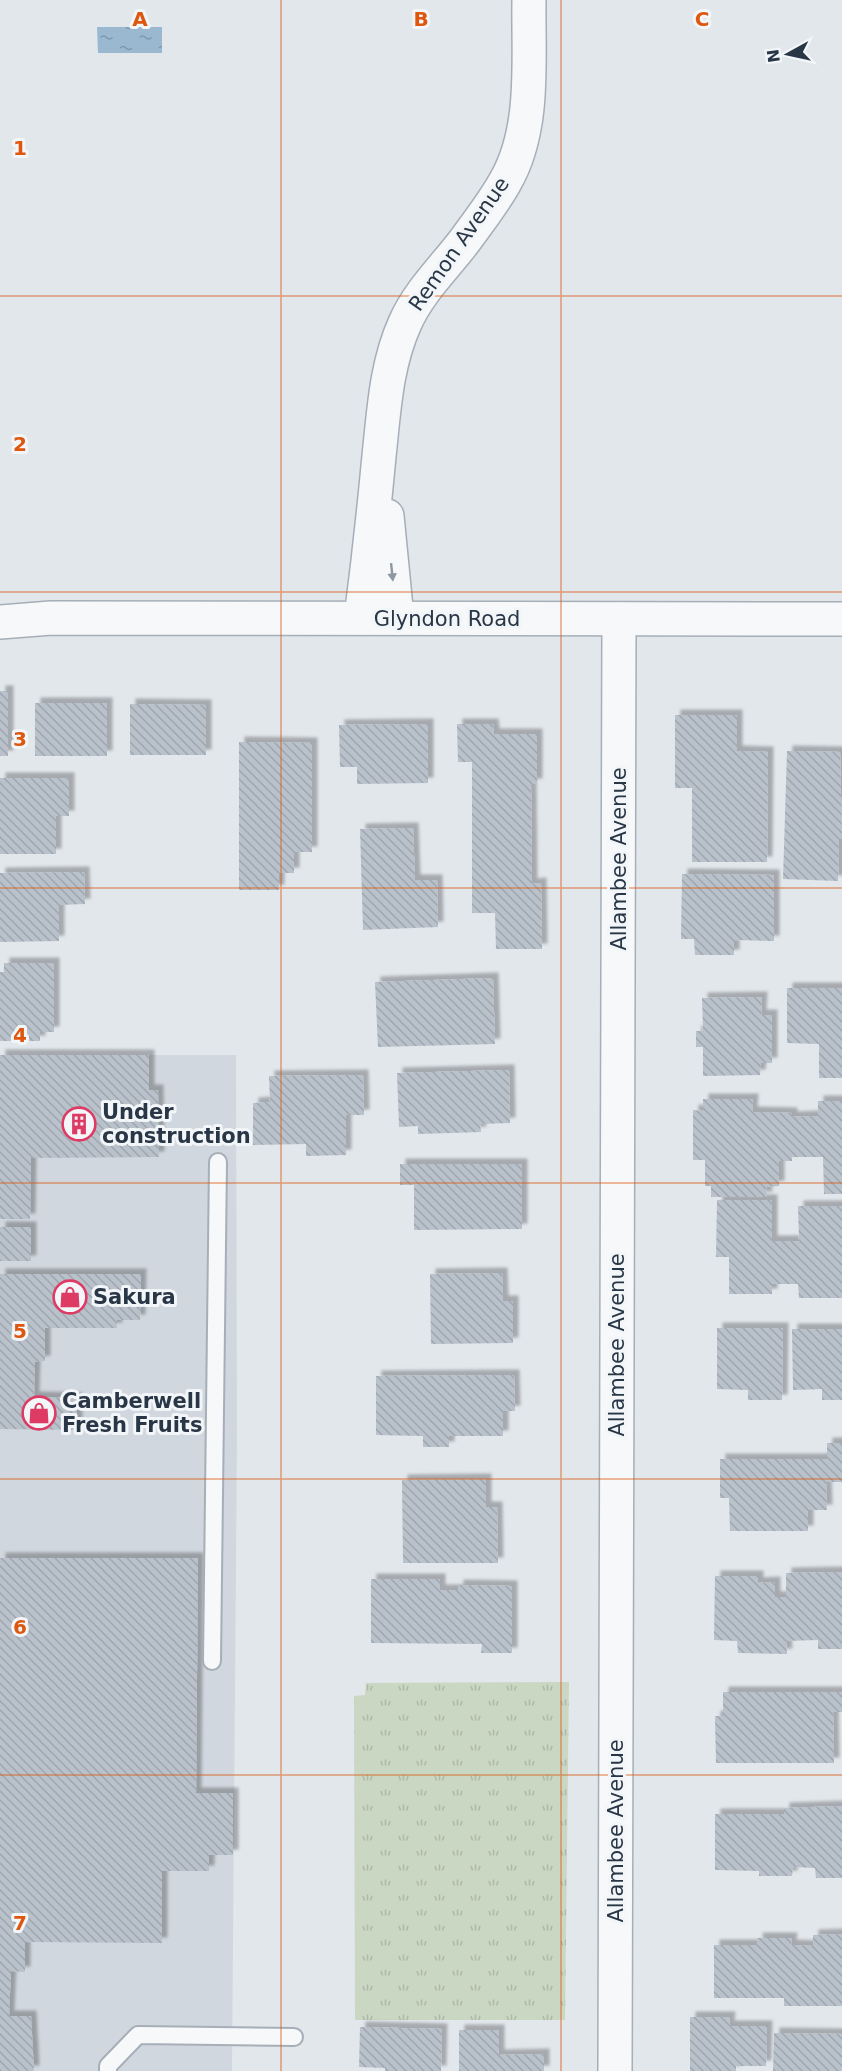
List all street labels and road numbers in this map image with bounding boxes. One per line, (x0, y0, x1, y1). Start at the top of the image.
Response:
street label: Remon Avenue (404, 172, 514, 316)
street label: Glyndon Road (374, 607, 520, 631)
street label: Allambee Avenue (607, 767, 631, 951)
street label: Allambee Avenue (605, 1253, 629, 1437)
street label: Allambee Avenue (604, 1739, 628, 1923)

